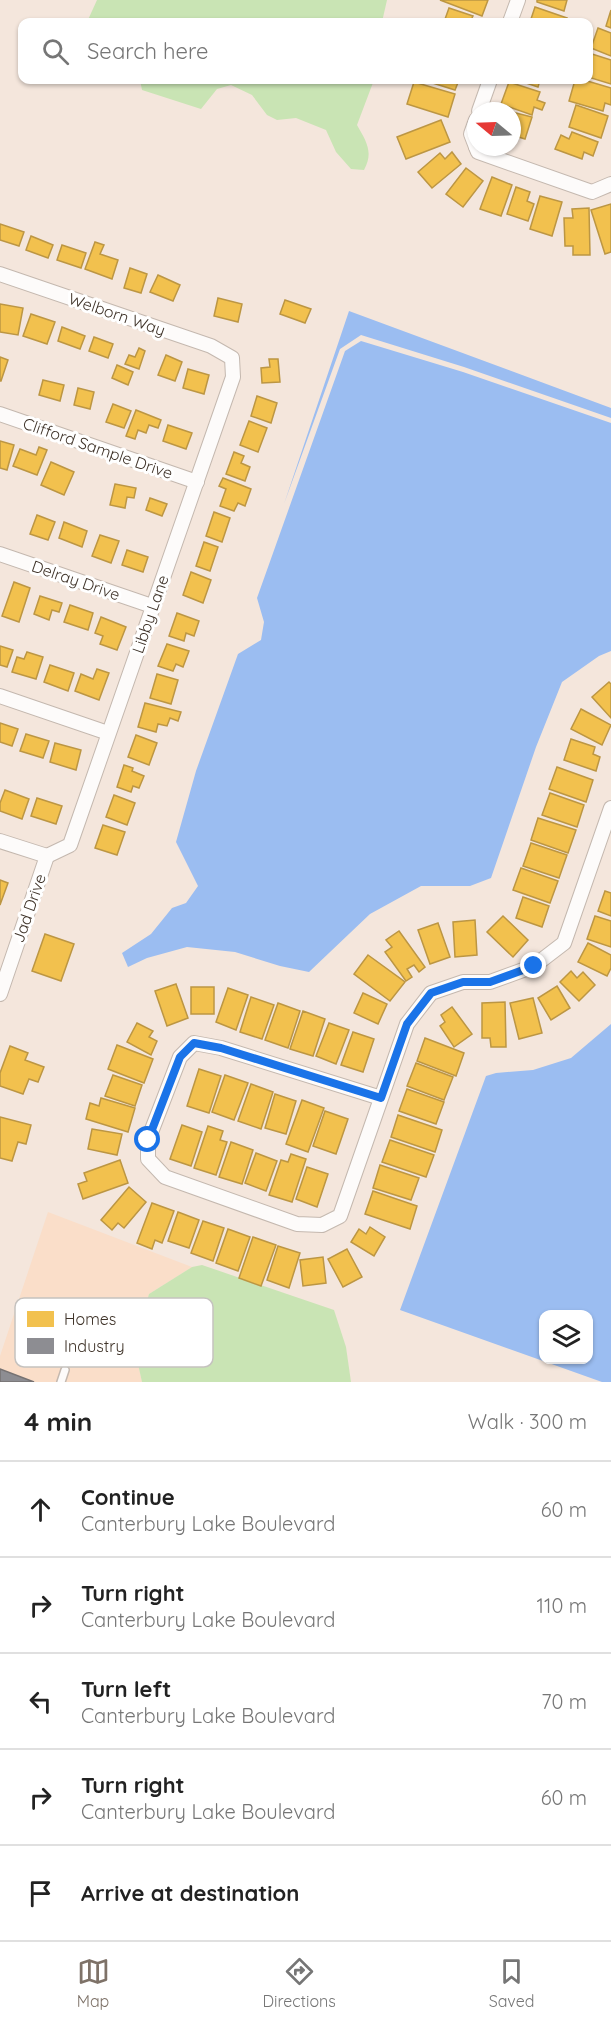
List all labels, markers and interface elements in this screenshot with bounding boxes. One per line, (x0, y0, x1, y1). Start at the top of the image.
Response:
search box (18, 18, 593, 84)
icon: search (39, 35, 72, 68)
text: Search here (87, 37, 208, 65)
north arrow (467, 102, 521, 156)
street label: Welborn Way (66, 288, 168, 340)
street label: Clifford Sample Drive (21, 413, 175, 483)
street label: Delray Drive (29, 556, 123, 604)
street label: Libby Lane (127, 572, 173, 656)
street label: Jad Drive (8, 871, 50, 945)
route end (520, 952, 546, 978)
route start (134, 1126, 160, 1152)
legend (15, 1298, 213, 1367)
text: Homes (64, 1309, 116, 1329)
map controls (539, 1310, 593, 1364)
button: layers (539, 1310, 593, 1364)
text: Industry (64, 1336, 124, 1356)
text: 4 min (24, 1405, 92, 1438)
text: Walk · 300 m (468, 1409, 587, 1434)
text: Continue (81, 1483, 175, 1511)
icon: ahead (24, 1493, 57, 1526)
text: 60 m (541, 1497, 587, 1522)
text: Canterbury Lake Boulevard (81, 1511, 335, 1536)
text: Turn right (81, 1579, 185, 1607)
icon: right (24, 1589, 57, 1622)
text: 110 m (537, 1593, 587, 1618)
text: Canterbury Lake Boulevard (81, 1607, 335, 1632)
text: Turn left (81, 1675, 171, 1703)
icon: left (24, 1685, 57, 1718)
text: 70 m (541, 1689, 587, 1714)
text: Canterbury Lake Boulevard (81, 1703, 335, 1728)
text: Turn right (81, 1771, 185, 1799)
icon: right (24, 1781, 57, 1814)
text: 60 m (541, 1785, 587, 1810)
text: Canterbury Lake Boulevard (81, 1799, 335, 1824)
icon: arrive (24, 1877, 57, 1910)
text: Arrive at destination (81, 1879, 299, 1907)
tab: Map (77, 1955, 110, 2011)
tab: Directions (263, 1955, 336, 2011)
tab: Saved (489, 1955, 534, 2011)

